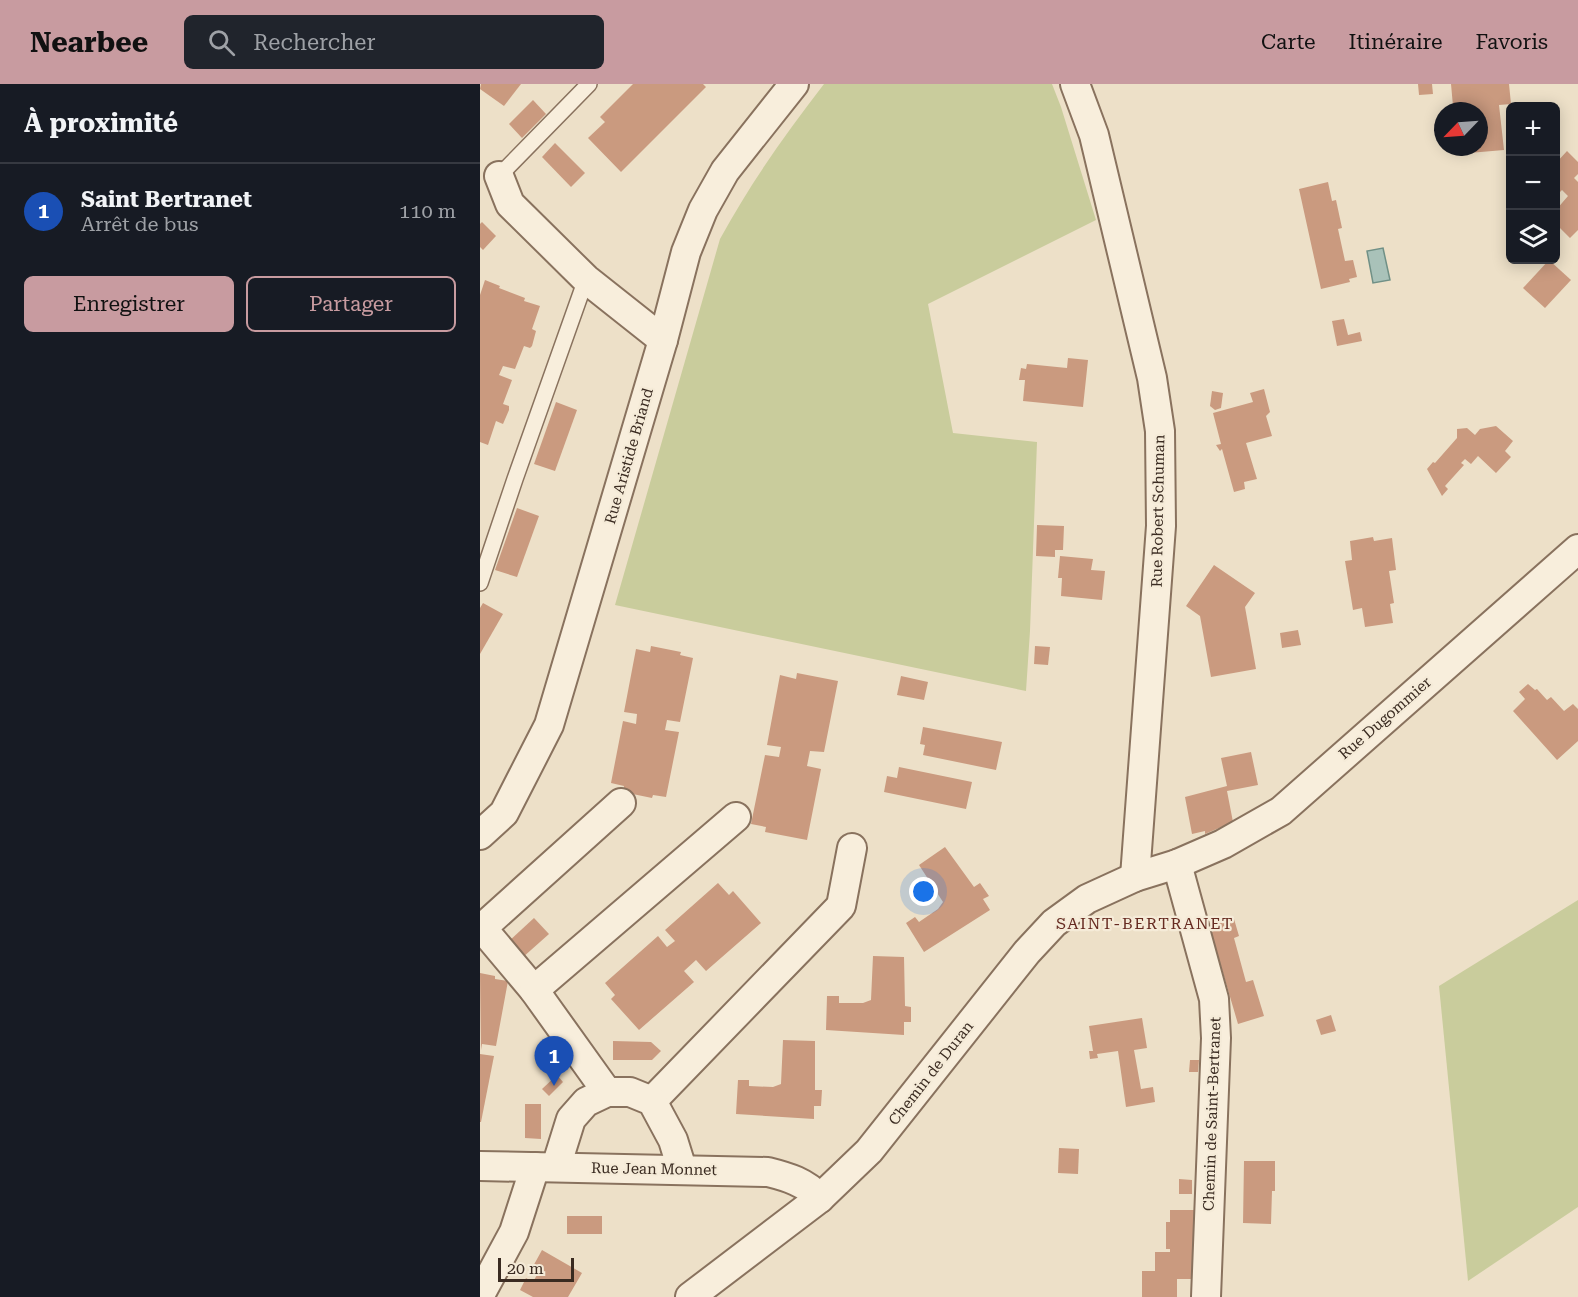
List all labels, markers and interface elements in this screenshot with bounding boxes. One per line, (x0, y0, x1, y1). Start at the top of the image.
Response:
search box (184, 15, 604, 69)
text: Nearbee (30, 26, 148, 59)
icon: search (205, 26, 238, 59)
text: Rechercher (253, 30, 375, 55)
text: Carte (1261, 30, 1316, 54)
text: Itinéraire (1349, 30, 1443, 54)
text: Favoris (1476, 30, 1548, 54)
north arrow (1434, 102, 1488, 156)
map controls (1506, 102, 1560, 264)
button: + (1506, 102, 1560, 156)
text: À proximité (24, 108, 178, 138)
button: − (1506, 156, 1560, 210)
text: Saint Bertranet (81, 187, 252, 212)
text: 1 (38, 199, 49, 223)
text: 110 m (399, 199, 456, 223)
button: layers (1506, 210, 1560, 264)
text: Arrêt de bus (81, 212, 198, 236)
button: Enregistrer (24, 276, 234, 332)
button: Partager (246, 276, 456, 332)
street label: Rue Aristide Briand (601, 386, 657, 526)
street label: Rue Robert Schuman (1148, 434, 1168, 588)
street label: Rue Dugommier (1335, 673, 1435, 763)
your location (909, 877, 938, 906)
district label: SAINT-BERTRANET (1056, 914, 1234, 933)
street label: Chemin de Saint-Bertranet (1200, 1016, 1224, 1211)
street label: Chemin de Duran (885, 1017, 977, 1129)
pin: 1 (534, 1036, 574, 1086)
street label: Rue Jean Monnet (591, 1159, 718, 1179)
scale bar (498, 1255, 574, 1282)
text: 20 m (507, 1259, 544, 1278)

